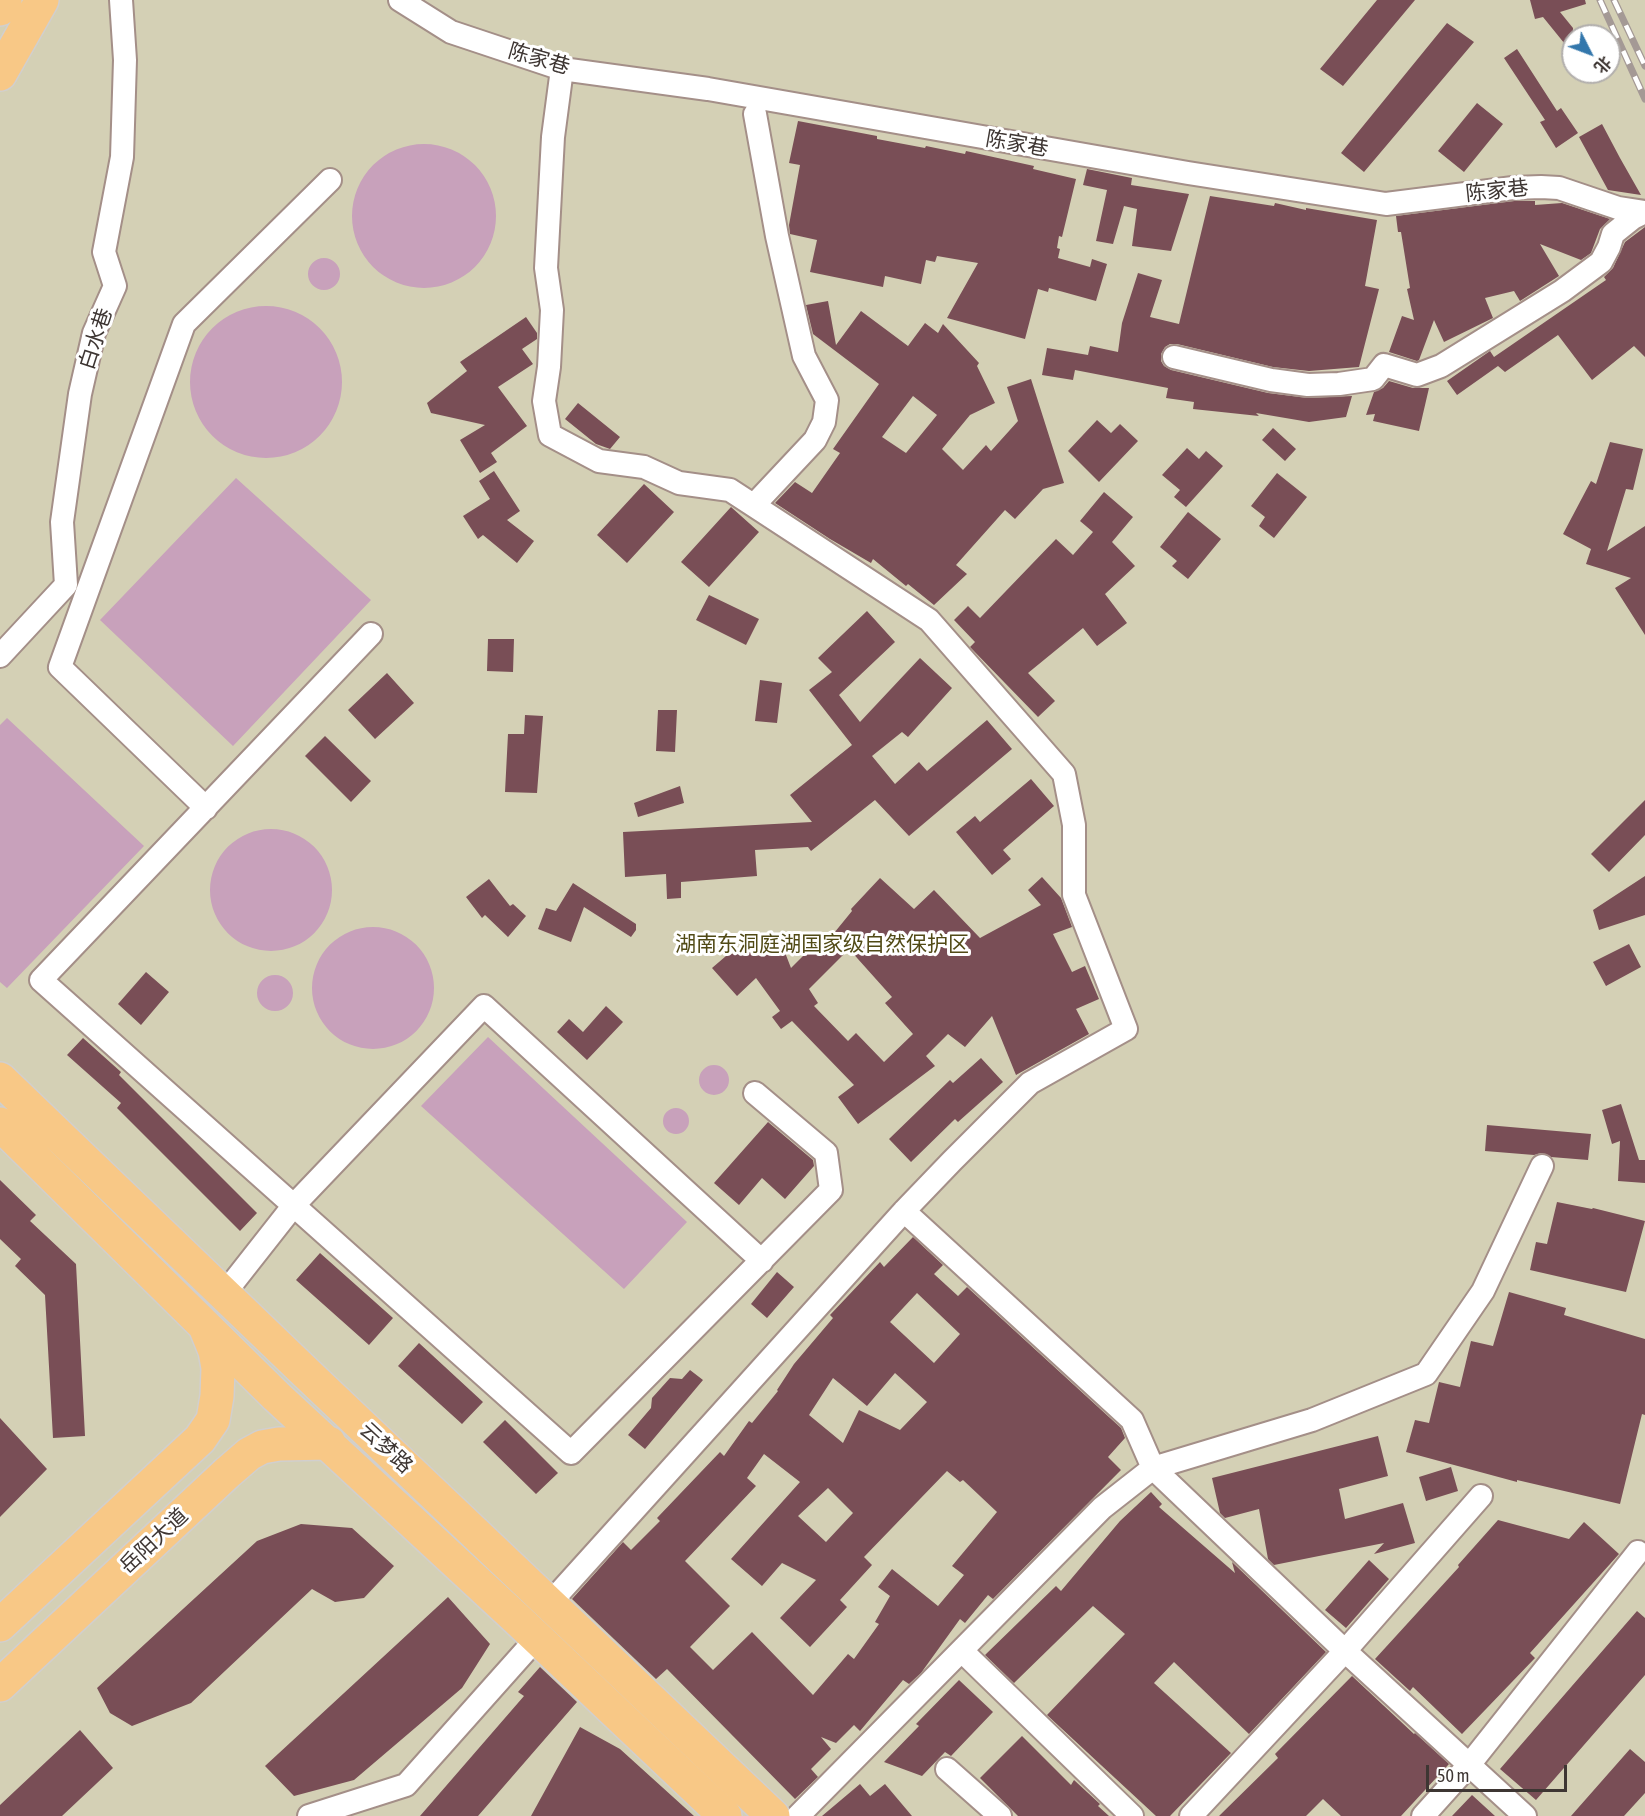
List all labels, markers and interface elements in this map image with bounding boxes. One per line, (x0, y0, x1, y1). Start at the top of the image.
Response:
north arrow (1561, 24, 1621, 84)
street label: 陈家巷 (505, 38, 573, 80)
text: 北 (1591, 53, 1615, 77)
street label: 陈家巷 (984, 126, 1050, 162)
street label: 陈家巷 (1464, 175, 1530, 207)
street label: 白水巷 (74, 305, 118, 373)
park label: 湖南东洞庭湖国家级自然保护区 (675, 931, 969, 957)
street label: 云梦路 (354, 1417, 418, 1479)
street label: 岳阳大道 (115, 1503, 193, 1579)
scale bar (1429, 1753, 1570, 1791)
text: 50 m (1437, 1765, 1469, 1786)

